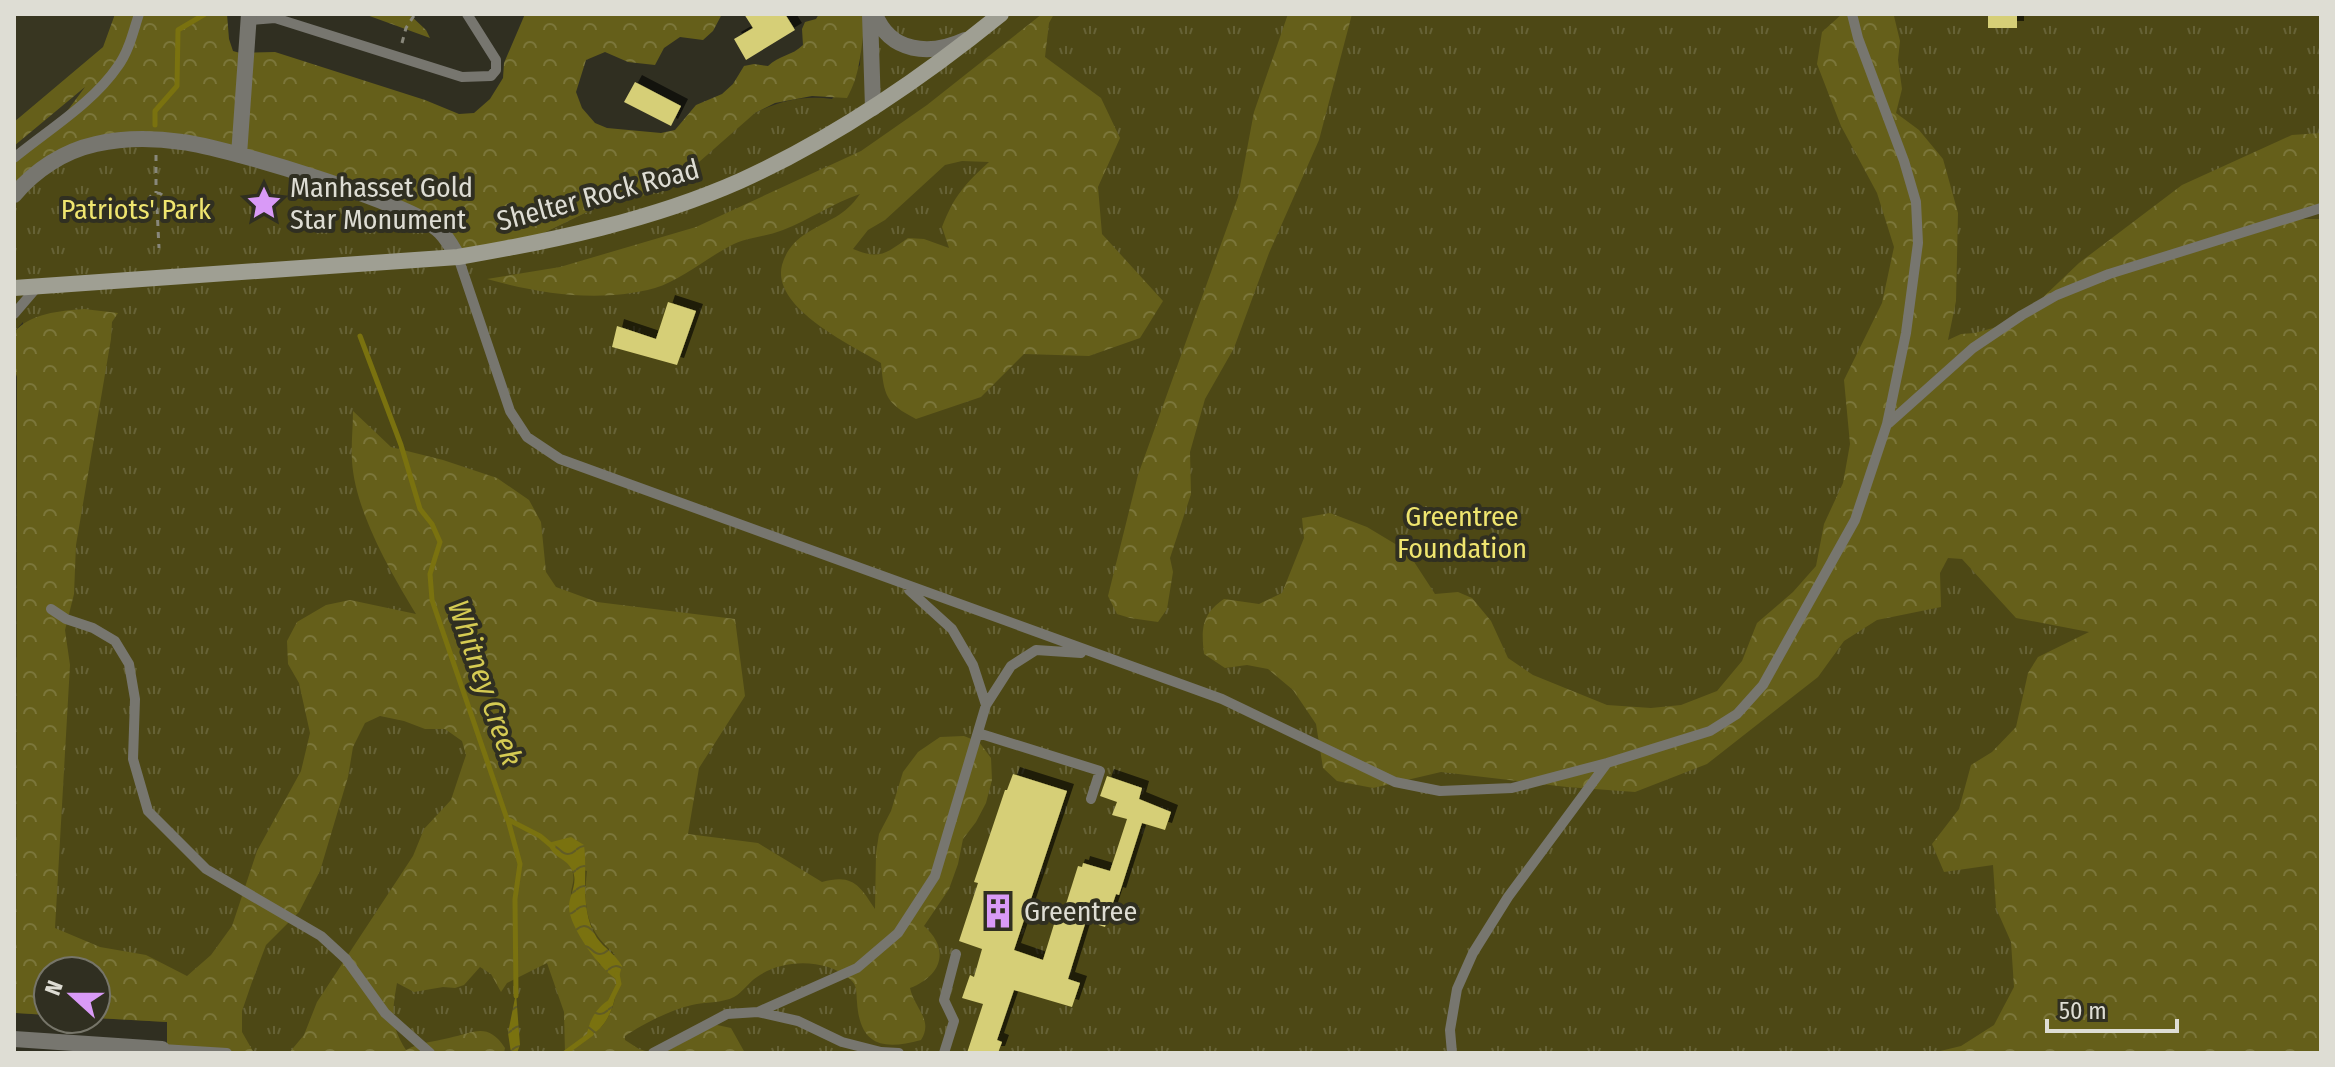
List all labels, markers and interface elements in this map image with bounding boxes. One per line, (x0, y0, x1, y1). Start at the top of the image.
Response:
street label: Shelter Rock Road (493, 152, 703, 238)
place label: Manhasset Gold Star Monument (290, 171, 473, 236)
place icon: Manhasset Gold Star Monument (245, 184, 283, 222)
park label: Patriots' Park (61, 193, 212, 226)
park label: Greentree Foundation (1397, 500, 1527, 565)
water label: Whitney Creek (440, 596, 530, 771)
building icon: Greentree (979, 892, 1017, 930)
place label: Greentree (1024, 895, 1137, 928)
north arrow (32, 955, 112, 1035)
text: N (39, 977, 69, 999)
scale bar (2047, 983, 2177, 1033)
text: 50 m (2059, 997, 2107, 1025)

